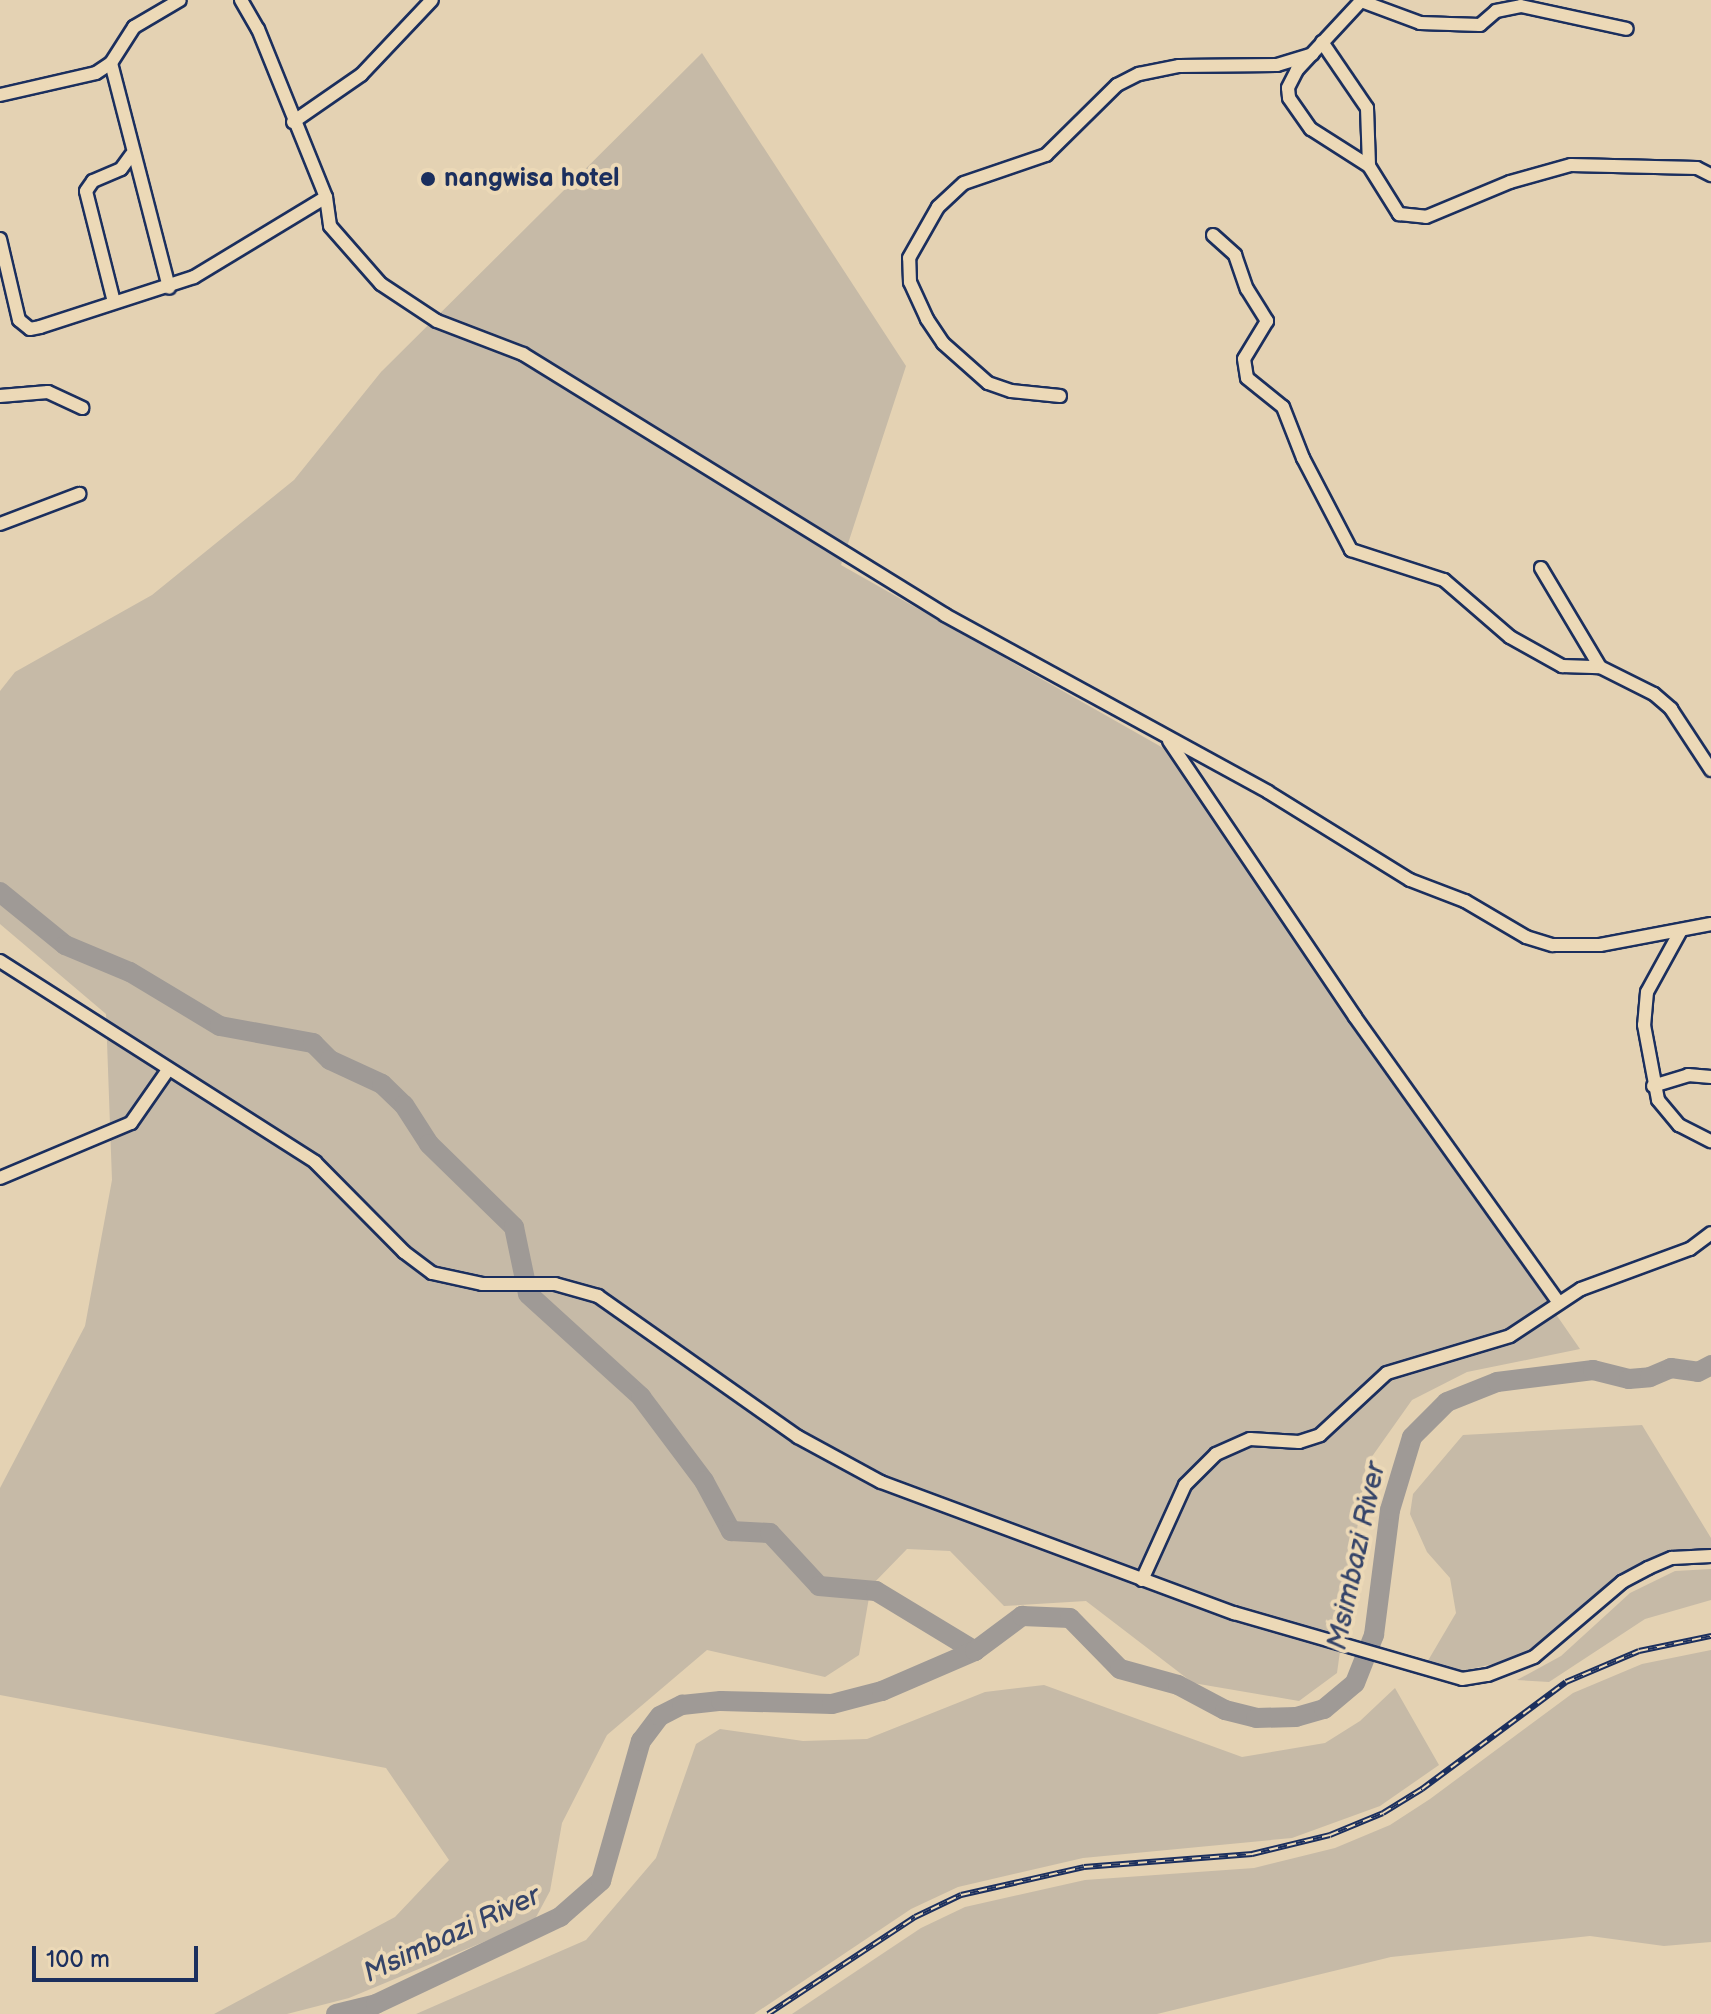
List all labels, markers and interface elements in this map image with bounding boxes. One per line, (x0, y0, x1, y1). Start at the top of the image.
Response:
place label: nangwisa hotel (444, 163, 620, 195)
marker: nangwisa hotel (419, 170, 437, 188)
water label: Msimbazi River (1321, 1459, 1393, 1653)
water label: Msimbazi River (358, 1879, 546, 1991)
scale bar (36, 1930, 202, 1980)
text: 100 m (46, 1945, 110, 1974)

